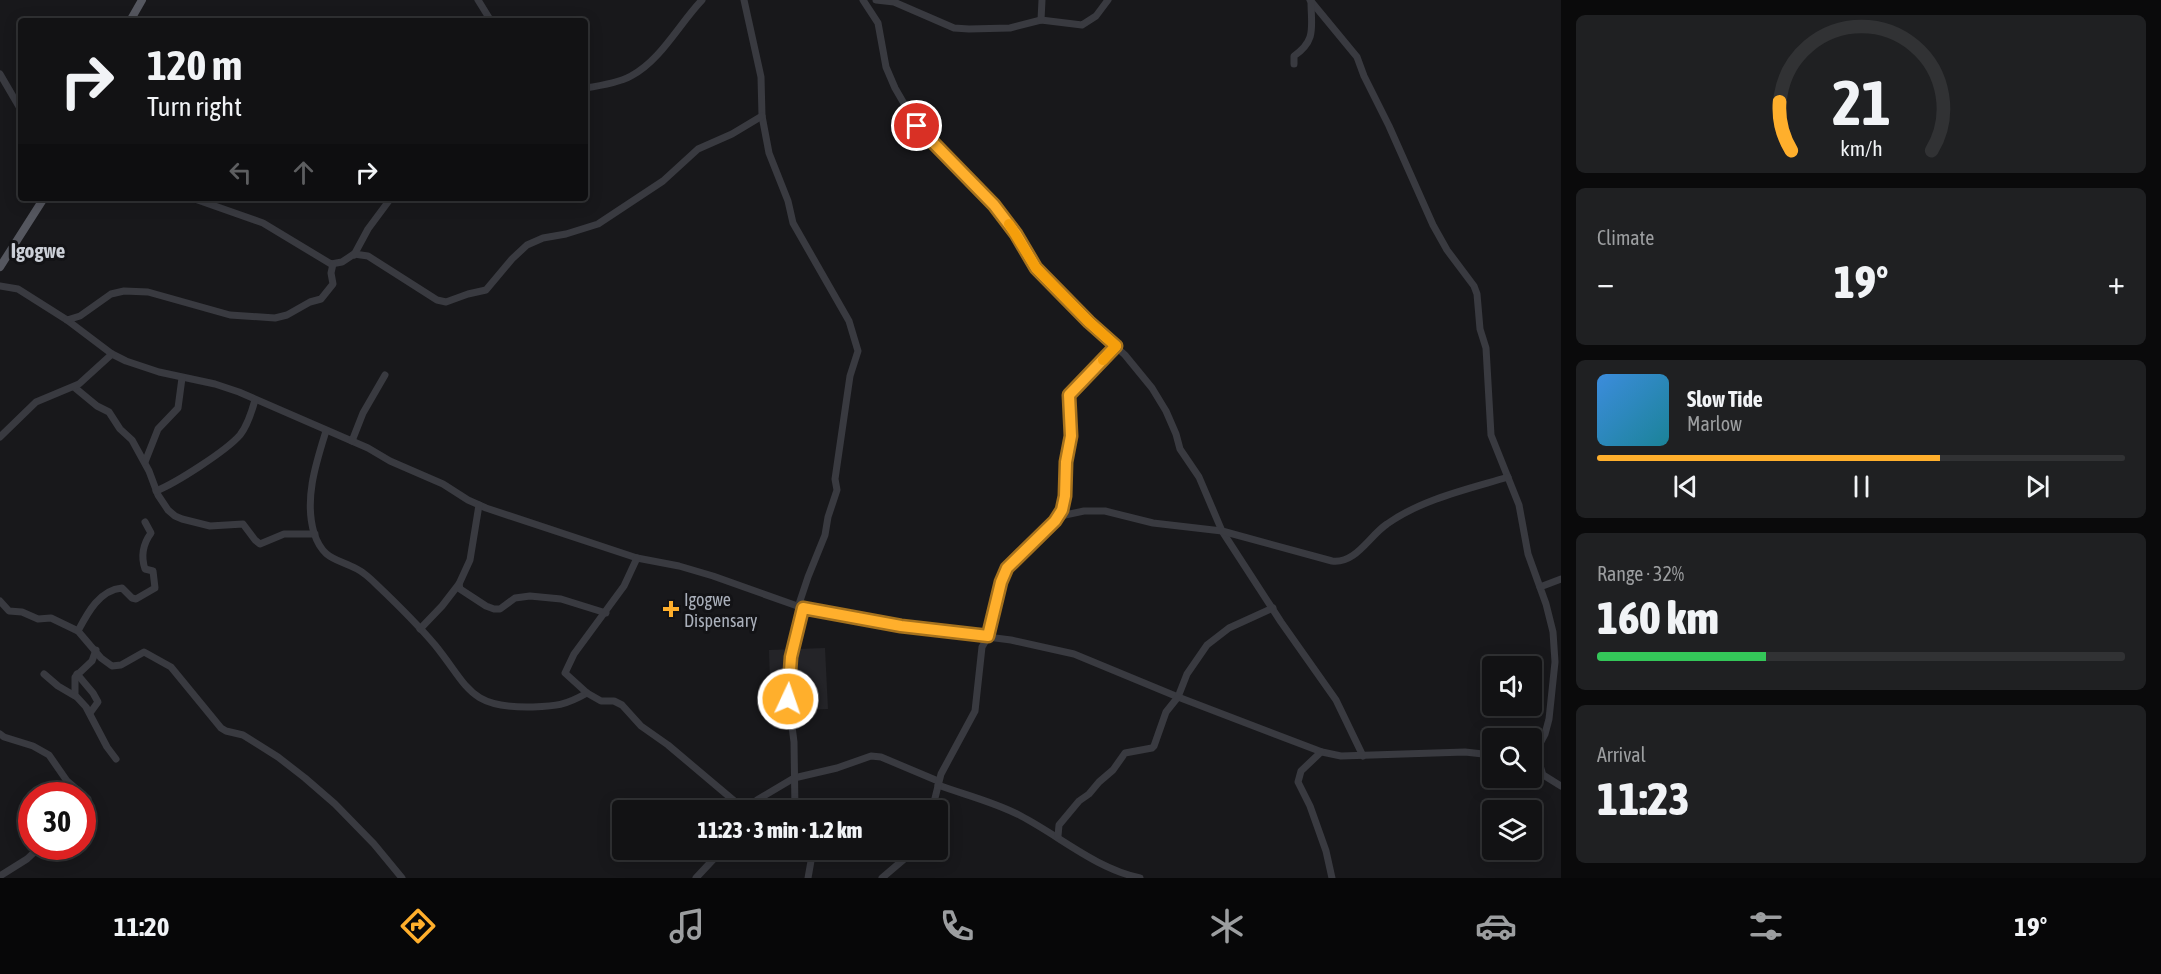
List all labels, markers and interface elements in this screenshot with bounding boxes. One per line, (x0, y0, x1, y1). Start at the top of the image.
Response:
text: 120 m (147, 41, 242, 89)
icon: right (48, 42, 126, 120)
text: 21 (1832, 67, 1890, 138)
text: Turn right (147, 91, 242, 122)
pin (891, 100, 942, 151)
icon: arrive (900, 109, 933, 142)
text: km/h (1840, 136, 1882, 161)
icon: left (224, 156, 257, 189)
icon: ahead (287, 156, 320, 189)
icon: right (350, 156, 383, 189)
text: Climate (1597, 226, 1654, 249)
district label: Igogwe (11, 238, 65, 262)
text: 19° (1834, 256, 1888, 308)
text: − (1597, 263, 1614, 301)
text: + (2108, 263, 2125, 301)
text: Slow Tide (1687, 386, 1763, 412)
text: Marlow (1687, 412, 1742, 435)
icon: previous (1669, 470, 1702, 503)
icon: pause (1845, 470, 1878, 503)
icon: next (2021, 470, 2054, 503)
text: Range · 32% (1597, 562, 1684, 585)
place label: Igogwe Dispensary (684, 589, 757, 631)
text: 160 km (1597, 592, 1719, 644)
marker: Igogwe Dispensary (662, 600, 680, 618)
map controls (1482, 656, 1542, 860)
button: sound (1482, 656, 1542, 716)
position arrow (756, 667, 820, 731)
button: search (1482, 728, 1542, 788)
text: Arrival (1597, 743, 1646, 766)
text: 11:23 (1597, 773, 1690, 825)
speed limit sign: 30 (18, 782, 96, 860)
button: layers (1482, 800, 1542, 860)
text: 11:23 · 3 min · 1.2 km (698, 817, 862, 843)
icon: directions (397, 905, 439, 947)
icon: music (666, 905, 708, 947)
icon: phone (936, 905, 978, 947)
icon: climate (1206, 905, 1248, 947)
icon: car (1475, 905, 1517, 947)
icon: filters (1745, 905, 1787, 947)
text: 11:20 (114, 911, 169, 942)
text: 19° (2014, 911, 2047, 942)

